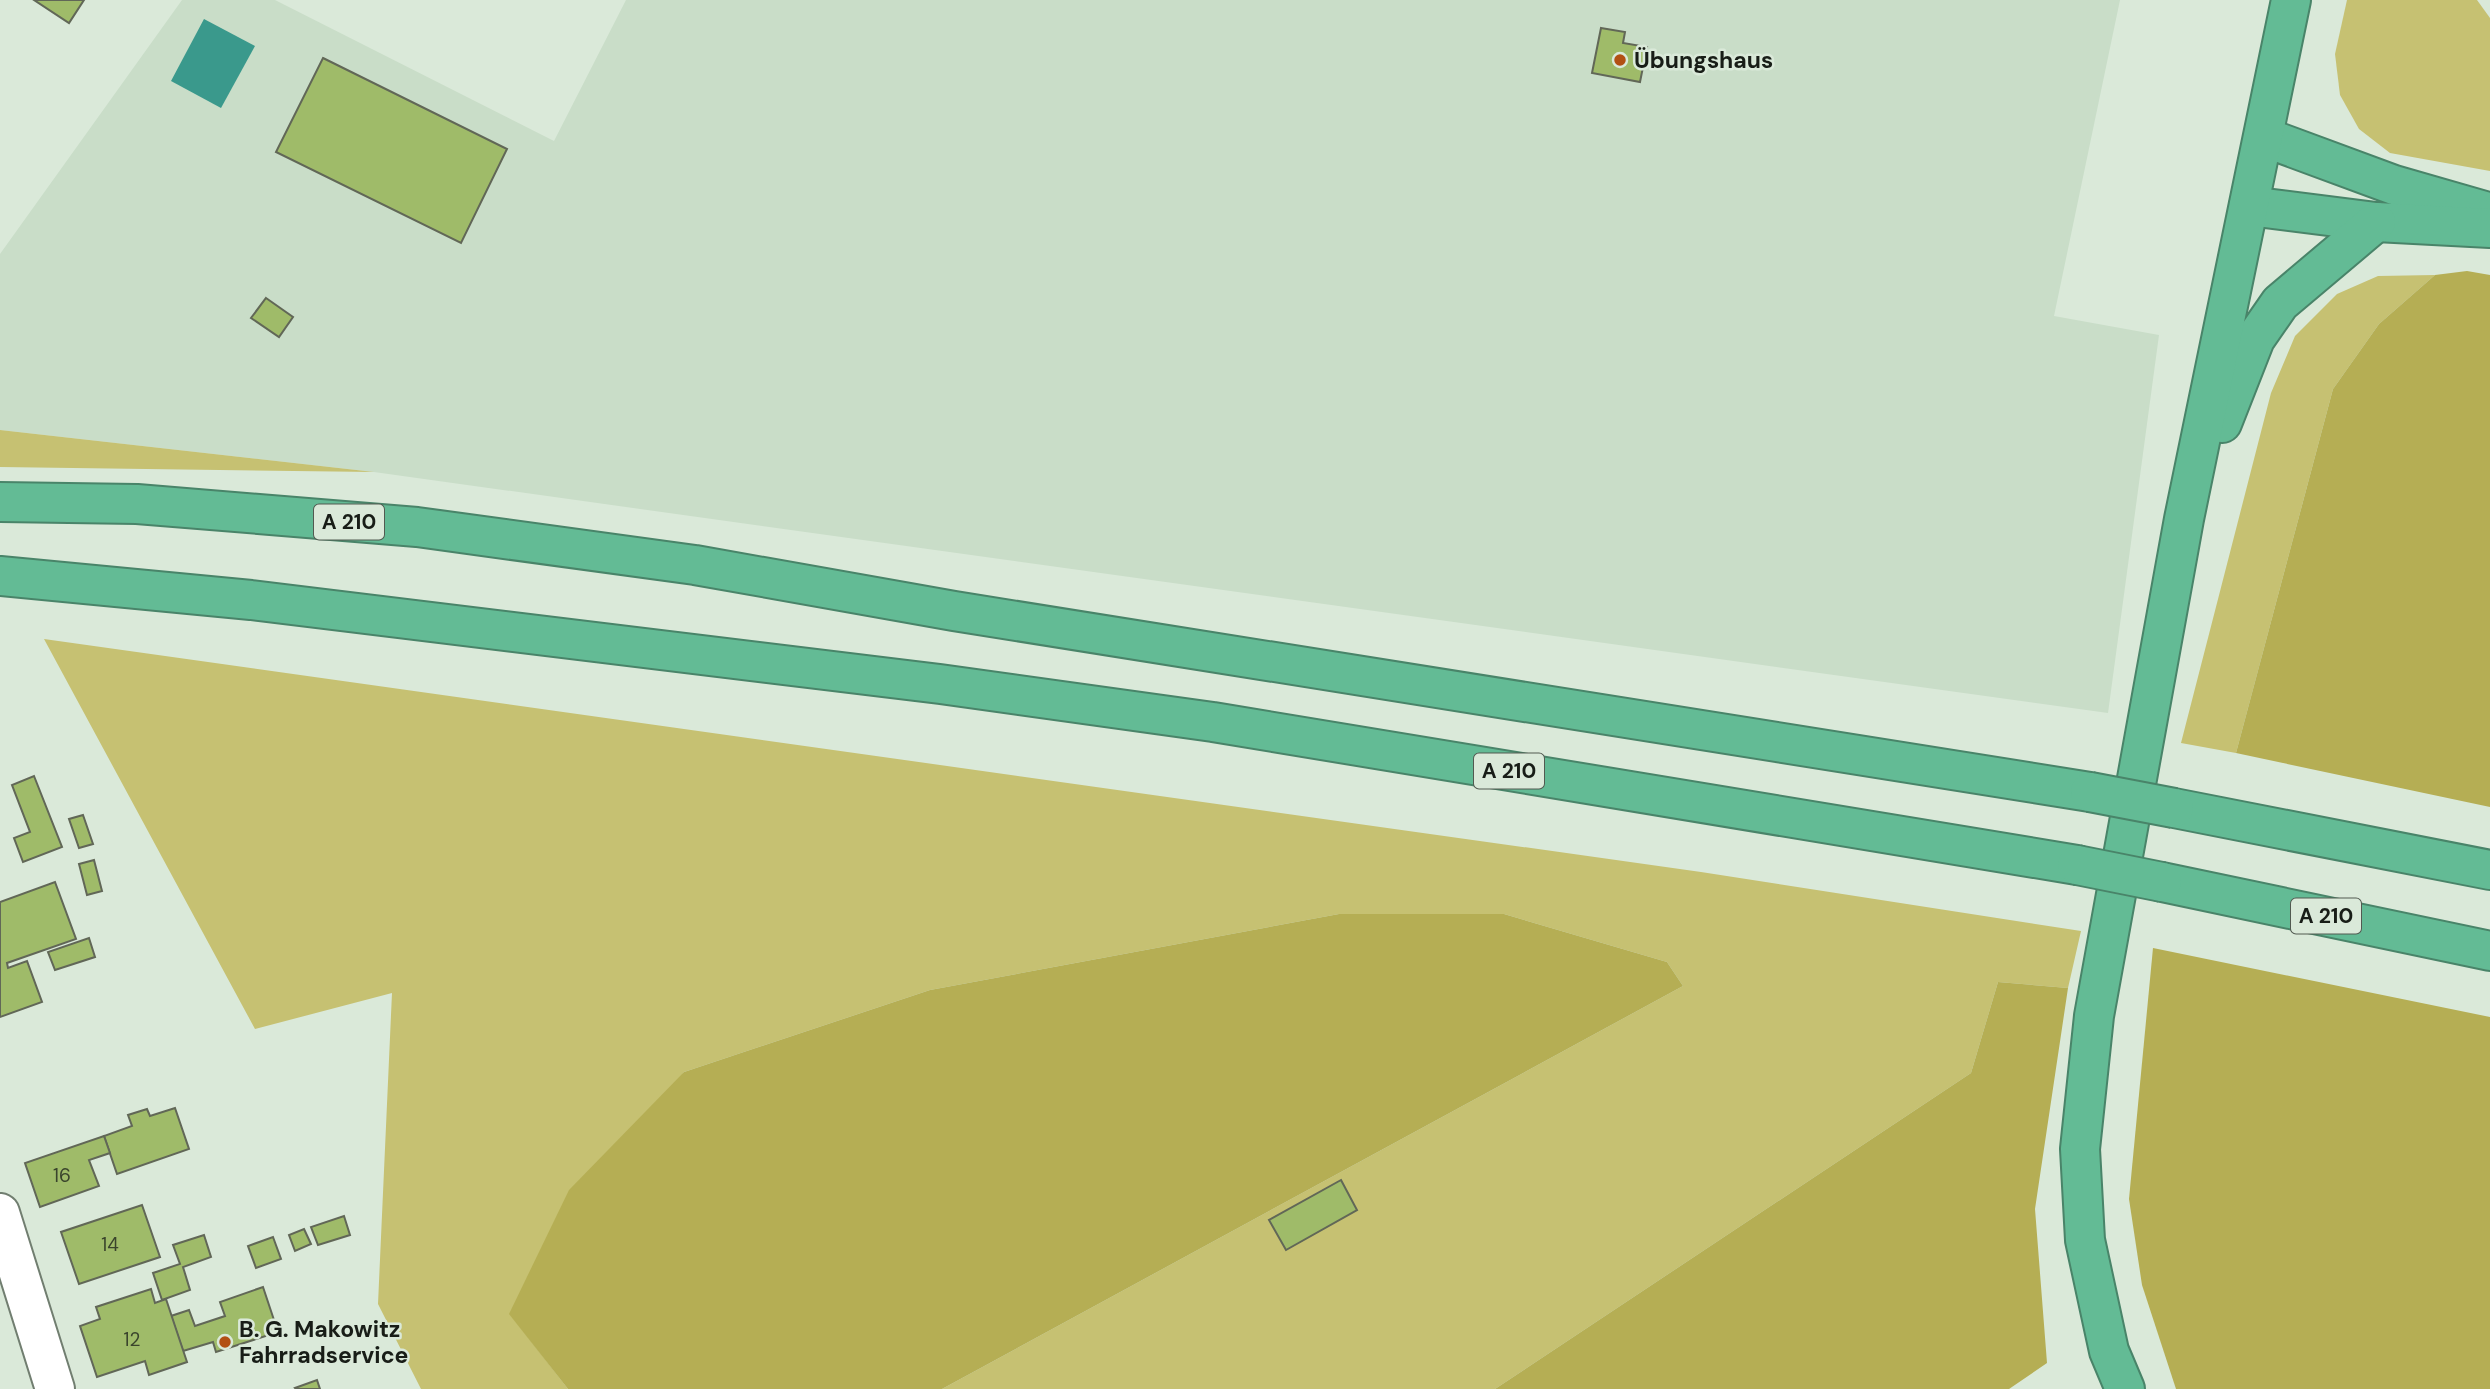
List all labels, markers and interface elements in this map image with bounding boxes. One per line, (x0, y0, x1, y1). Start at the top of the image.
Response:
place label: Übungshaus (1634, 45, 1773, 75)
marker: Übungshaus (1612, 52, 1628, 68)
road number: A 210 (314, 504, 384, 540)
road number: A 210 (1474, 754, 1544, 788)
road number: A 210 (2291, 898, 2361, 934)
house number: 16 (53, 1163, 71, 1188)
house number: 14 (101, 1232, 119, 1257)
place label: B. G. Makowitz Fahrradservice (239, 1314, 408, 1370)
house number: 12 (124, 1327, 140, 1352)
marker: B. G. Makowitz Fahrradservice (217, 1334, 233, 1350)

